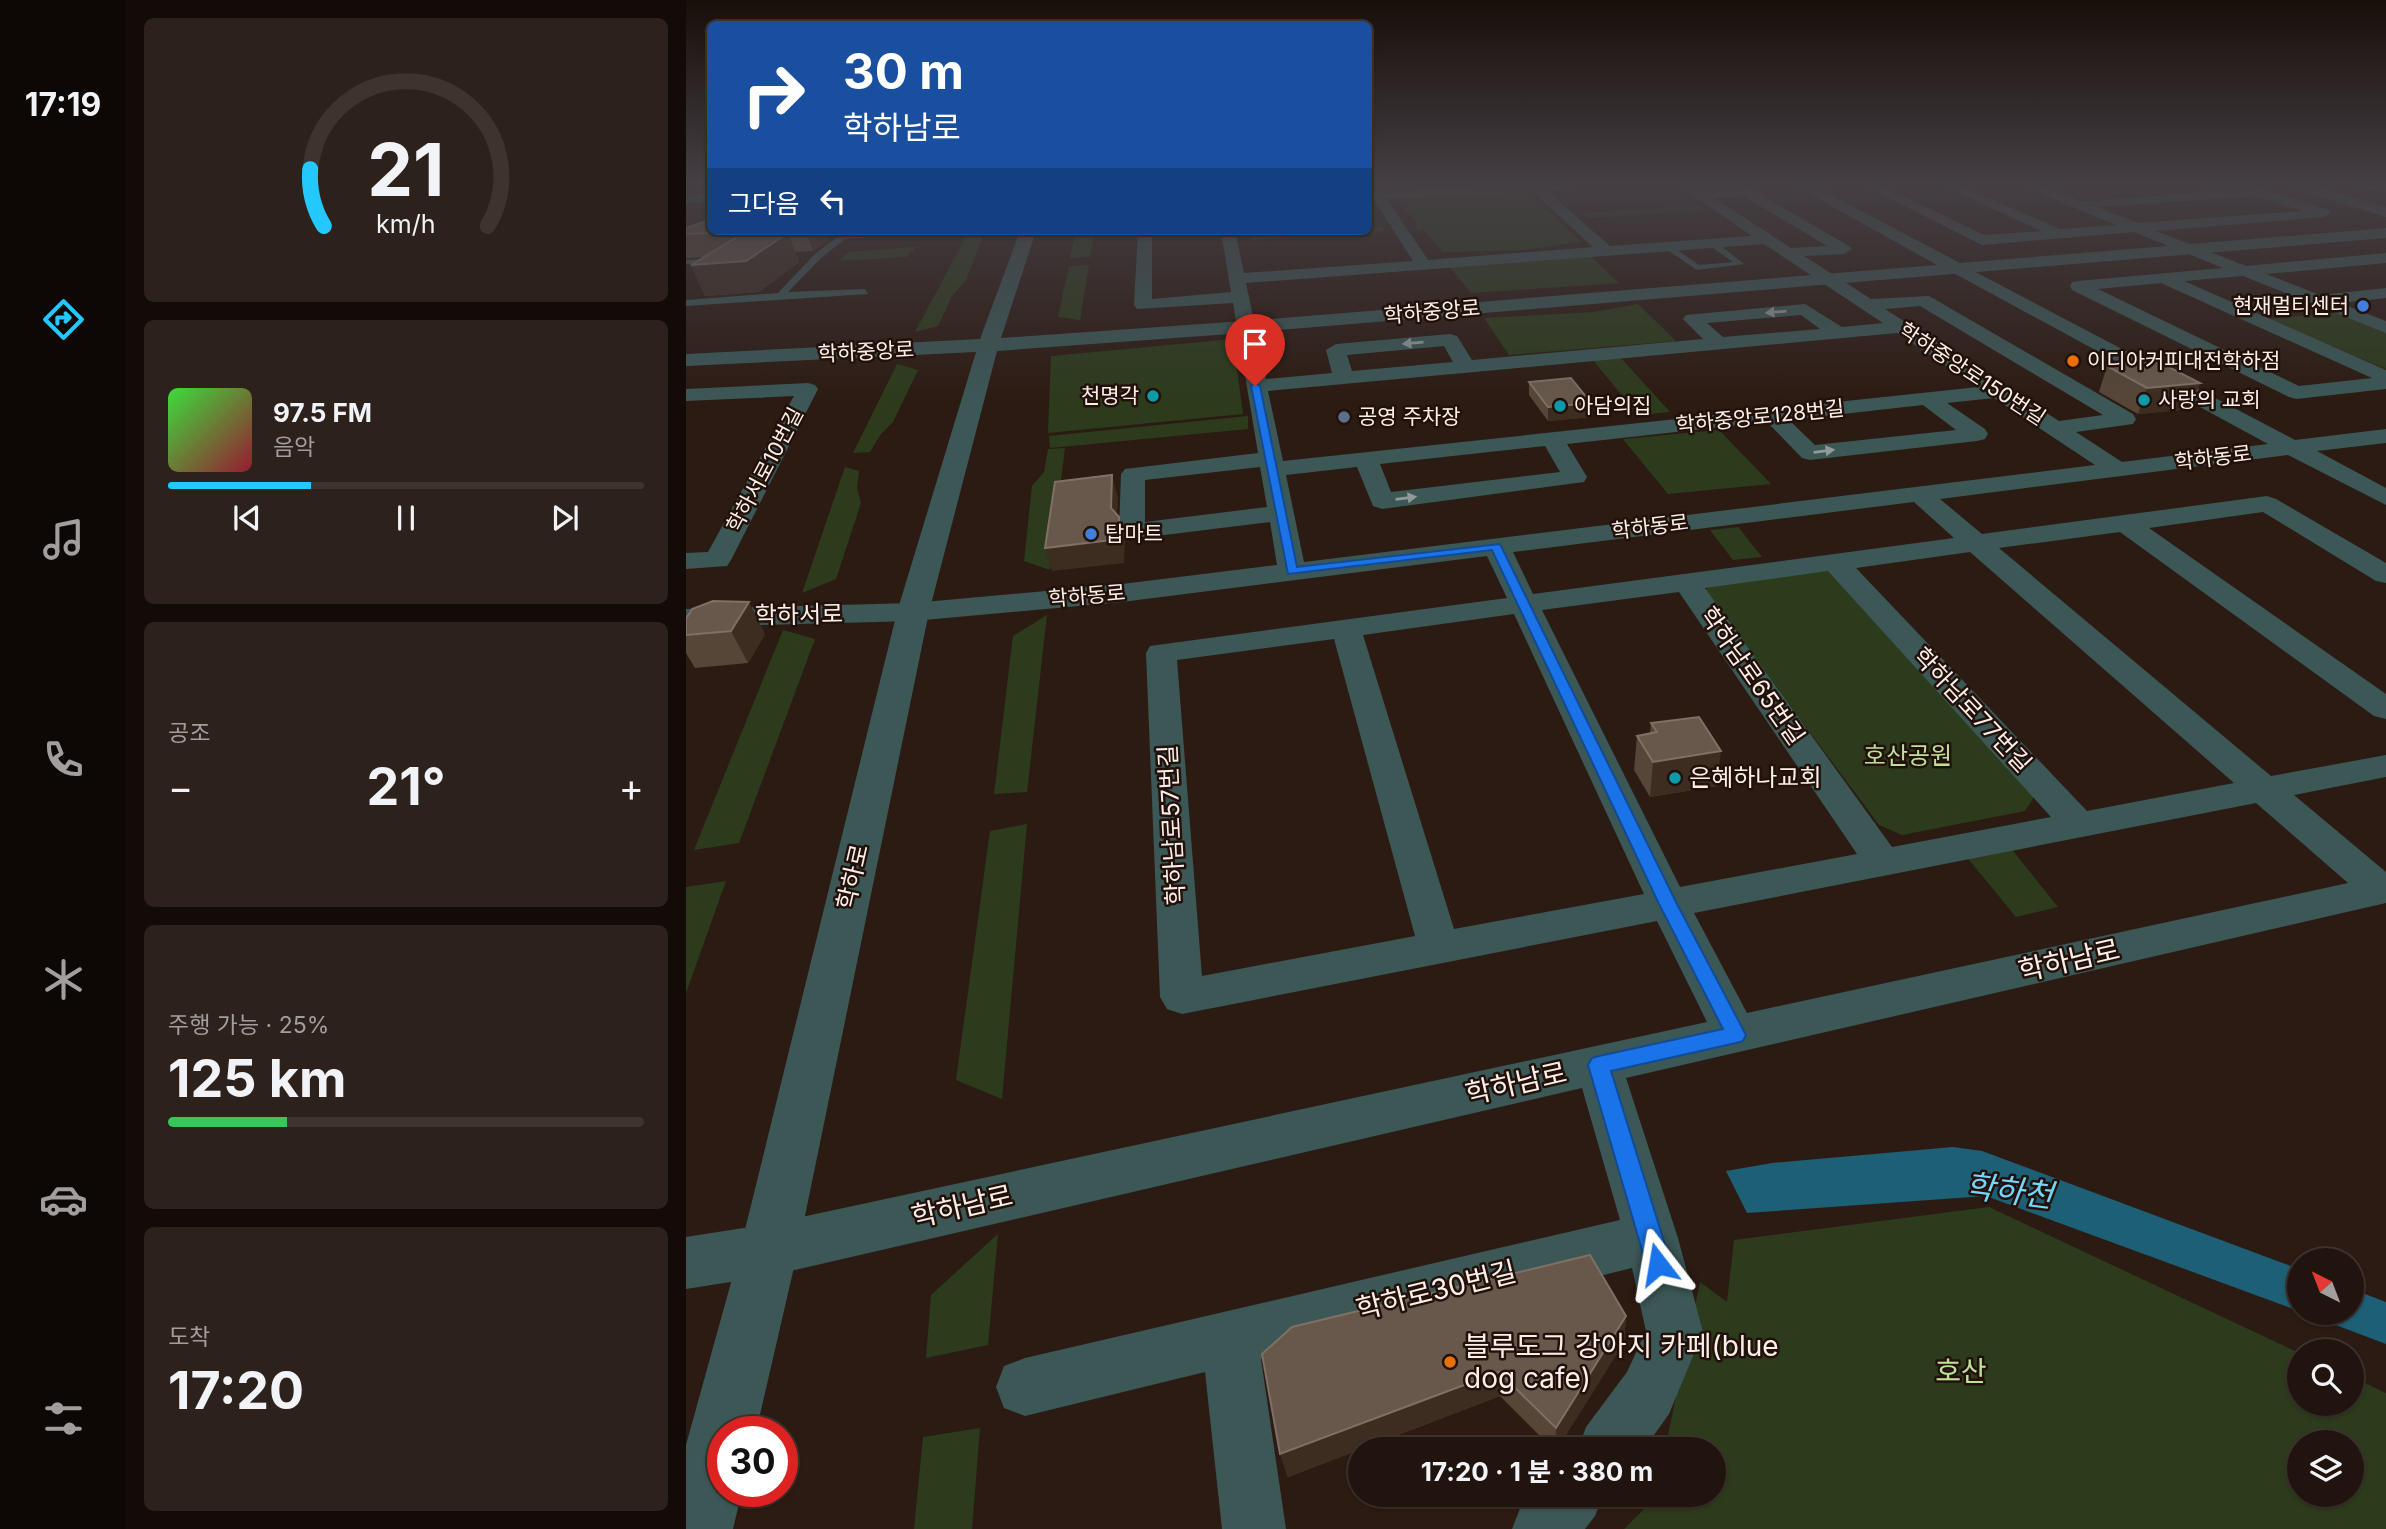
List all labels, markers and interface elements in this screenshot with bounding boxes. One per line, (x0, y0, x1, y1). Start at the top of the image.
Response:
text: 30 m (843, 42, 964, 101)
icon: right (728, 49, 819, 140)
text: 17:19 (25, 85, 101, 124)
text: 학하남로 (843, 108, 961, 147)
text: 21 (367, 125, 445, 214)
icon: left (814, 182, 852, 220)
text: 그다음 (728, 188, 800, 219)
text: km/h (376, 209, 436, 239)
place label: 현재멀티센터 (2233, 293, 2349, 318)
icon: directions (39, 295, 88, 344)
street label: 학하중앙로 (1383, 295, 1481, 328)
marker: 현재멀티센터 (2355, 298, 2371, 314)
one-way arrow (1765, 307, 1787, 318)
pin (1225, 314, 1285, 386)
street label: 학하중앙로150번길 (1894, 317, 2050, 430)
icon: arrive (1236, 325, 1274, 363)
street label: 학하중앙로 (817, 336, 915, 367)
one-way arrow (1402, 338, 1424, 349)
place label: 이디아커피대전학하점 (2087, 348, 2280, 373)
marker: 이디아커피대전학하점 (2065, 353, 2081, 369)
place label: 천명각 (1081, 383, 1139, 408)
place label: 사랑의 교회 (2158, 387, 2261, 412)
marker: 천명각 (1145, 388, 1161, 404)
marker: 사랑의 교회 (2136, 392, 2152, 408)
place label: 아담의집 (1574, 393, 1651, 418)
street label: 학하중앙로128번길 (1674, 395, 1846, 438)
text: 97.5 FM (273, 397, 372, 428)
marker: 아담의집 (1552, 398, 1568, 414)
street label: 학하서로10번길 (721, 403, 808, 536)
place label: 공영 주차장 (1358, 404, 1461, 429)
marker: 공영 주차장 (1336, 409, 1352, 425)
text: 음악 (273, 433, 315, 461)
street label: 학하동로 (2173, 440, 2253, 475)
one-way arrow (1814, 446, 1836, 457)
one-way arrow (1395, 492, 1417, 503)
icon: previous (228, 499, 266, 537)
icon: pause (387, 499, 425, 537)
icon: next (546, 499, 584, 537)
street label: 학하동로 (1610, 509, 1690, 544)
icon: music (39, 515, 88, 564)
place label: 탑마트 (1105, 521, 1163, 546)
marker: 탑마트 (1083, 526, 1099, 542)
street label: 학하동로 (1047, 580, 1127, 611)
street label: 학하서로 (755, 599, 843, 630)
street label: 학하남로65번길 (1694, 601, 1811, 750)
street label: 학하남로77번길 (1907, 641, 2038, 778)
text: 공조 (168, 719, 210, 747)
icon: phone (39, 735, 88, 784)
park label: 호산공원 (1864, 741, 1952, 770)
street label: 학하남로57번길 (1153, 744, 1190, 906)
text: 21° (366, 755, 446, 818)
place label: 은혜하나교회 (1689, 763, 1821, 792)
text: − (168, 764, 193, 810)
text: + (619, 764, 644, 810)
marker: 은혜하나교회 (1667, 770, 1683, 786)
street label: 학하로 (831, 841, 874, 912)
street label: 학하남로 (2015, 932, 2123, 988)
icon: climate (39, 955, 88, 1004)
text: 주행 가능 · 25% (168, 1011, 329, 1039)
text: 125 km (168, 1047, 346, 1110)
street label: 학하남로 (1462, 1055, 1570, 1111)
water label: 학하천 (1963, 1166, 2059, 1216)
icon: car (39, 1175, 88, 1224)
street label: 학하남로 (908, 1178, 1016, 1234)
position arrow (1621, 1227, 1695, 1301)
north arrow (2287, 1248, 2364, 1325)
map controls (2287, 1248, 2364, 1507)
street label: 학하로30번길 (1352, 1254, 1520, 1326)
text: 도착 (168, 1323, 210, 1351)
place label: 블루도그 강아지 카페(blue dog cafe) (1464, 1329, 1779, 1395)
button: search (2287, 1339, 2364, 1416)
marker: 블루도그 강아지 카페(blue dog cafe) (1442, 1354, 1458, 1370)
park label: 호산 (1935, 1354, 1987, 1388)
text: 17:20 (168, 1359, 304, 1422)
icon: filters (39, 1394, 88, 1443)
speed limit sign: 30 (707, 1416, 798, 1507)
button: layers (2287, 1430, 2364, 1507)
text: 17:20 · 1 분 · 380 m (1421, 1456, 1653, 1487)

